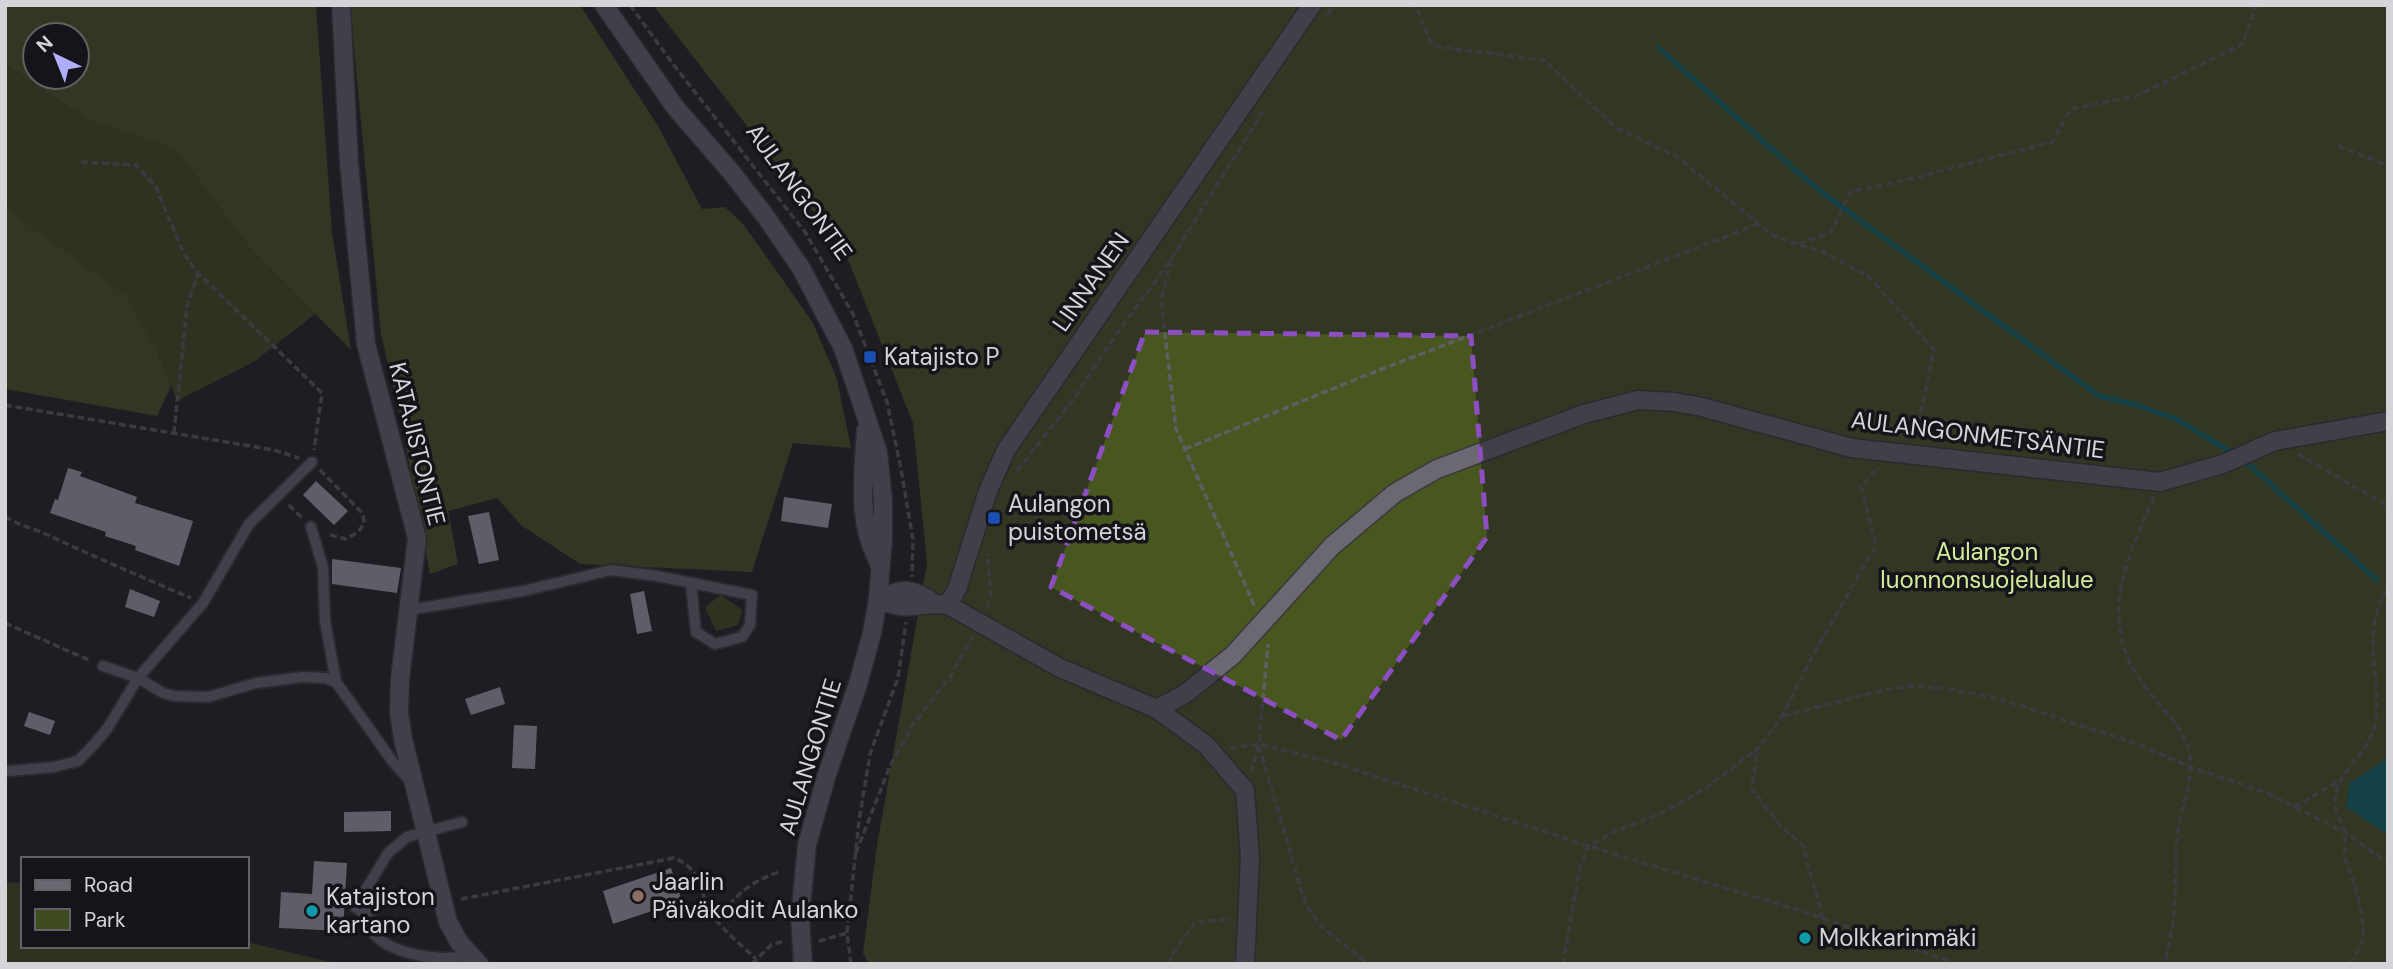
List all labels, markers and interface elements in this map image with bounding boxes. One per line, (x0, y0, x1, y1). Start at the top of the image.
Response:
north arrow (21, 21, 91, 91)
text: N (31, 30, 58, 58)
street label: AULANGONTIE (739, 117, 860, 266)
street label: LINNANEN (1045, 226, 1136, 337)
place label: Katajisto P (884, 341, 999, 372)
marker: Katajisto P (862, 349, 878, 365)
street label: KATAJISTONTIE (382, 359, 453, 529)
street label: AULANGONMETSÄNTIE (1849, 404, 2107, 465)
place label: Aulangon puistometsä (1008, 488, 1146, 547)
marker: Aulangon puistometsä (986, 510, 1002, 526)
park label: Aulangon luonnonsuojelualue (1880, 536, 2094, 595)
street label: AULANGONTIE (771, 675, 848, 839)
legend (21, 857, 248, 948)
place label: Jaarlin Päiväkodit Aulanko (652, 866, 858, 925)
text: Road (84, 871, 133, 899)
place label: Katajiston kartano (326, 881, 435, 940)
marker: Jaarlin Päiväkodit Aulanko (630, 888, 646, 904)
marker: Katajiston kartano (304, 903, 320, 919)
text: Park (84, 906, 126, 934)
place label: Molkkarinmäki (1819, 922, 1977, 953)
marker: Molkkarinmäki (1797, 930, 1813, 946)

